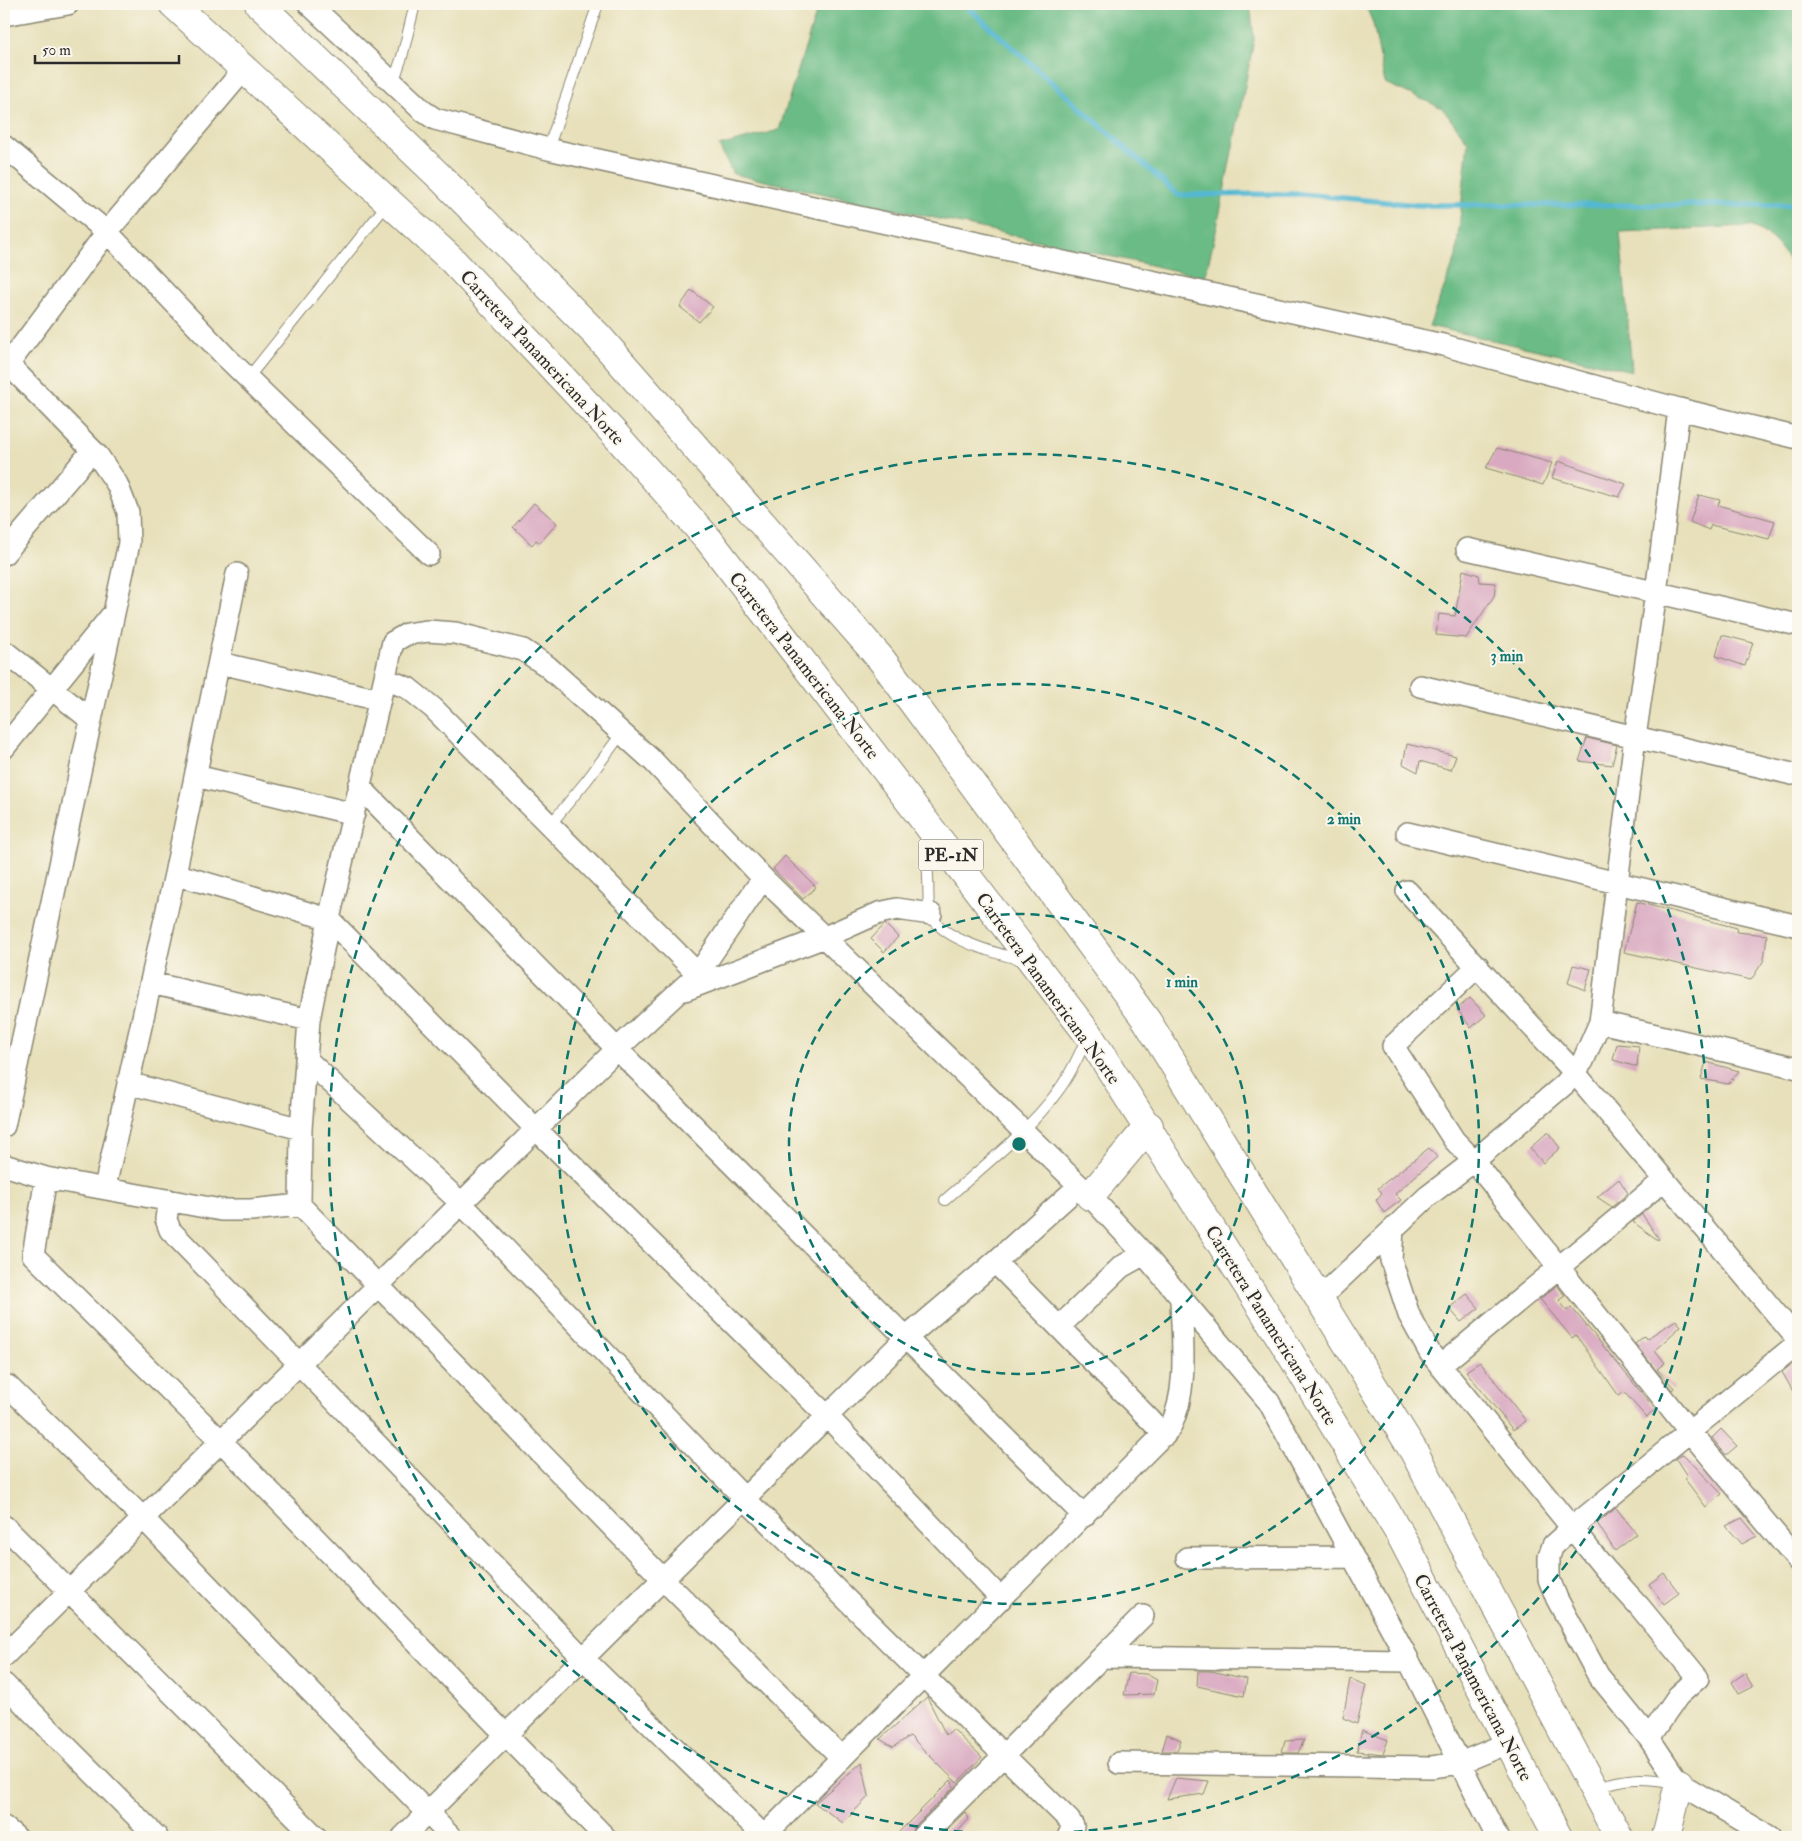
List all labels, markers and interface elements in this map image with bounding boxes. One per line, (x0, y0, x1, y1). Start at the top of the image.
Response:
scale bar (35, 32, 179, 64)
text: 50 m (42, 41, 71, 60)
street label: Carretera Panamericana Norte (455, 265, 630, 451)
street label: Carretera Panamericana Norte (724, 567, 885, 764)
text: 3 min (1491, 647, 1523, 666)
text: 2 min (1327, 810, 1361, 829)
road number: PE-1N (918, 840, 984, 870)
street label: Carretera Panamericana Norte (970, 888, 1126, 1089)
text: 1 min (1166, 973, 1198, 992)
centre of rings (1010, 1135, 1028, 1153)
street label: Carretera Panamericana Norte (1200, 1221, 1343, 1430)
street label: Carretera Panamericana Norte (1408, 1570, 1538, 1785)

